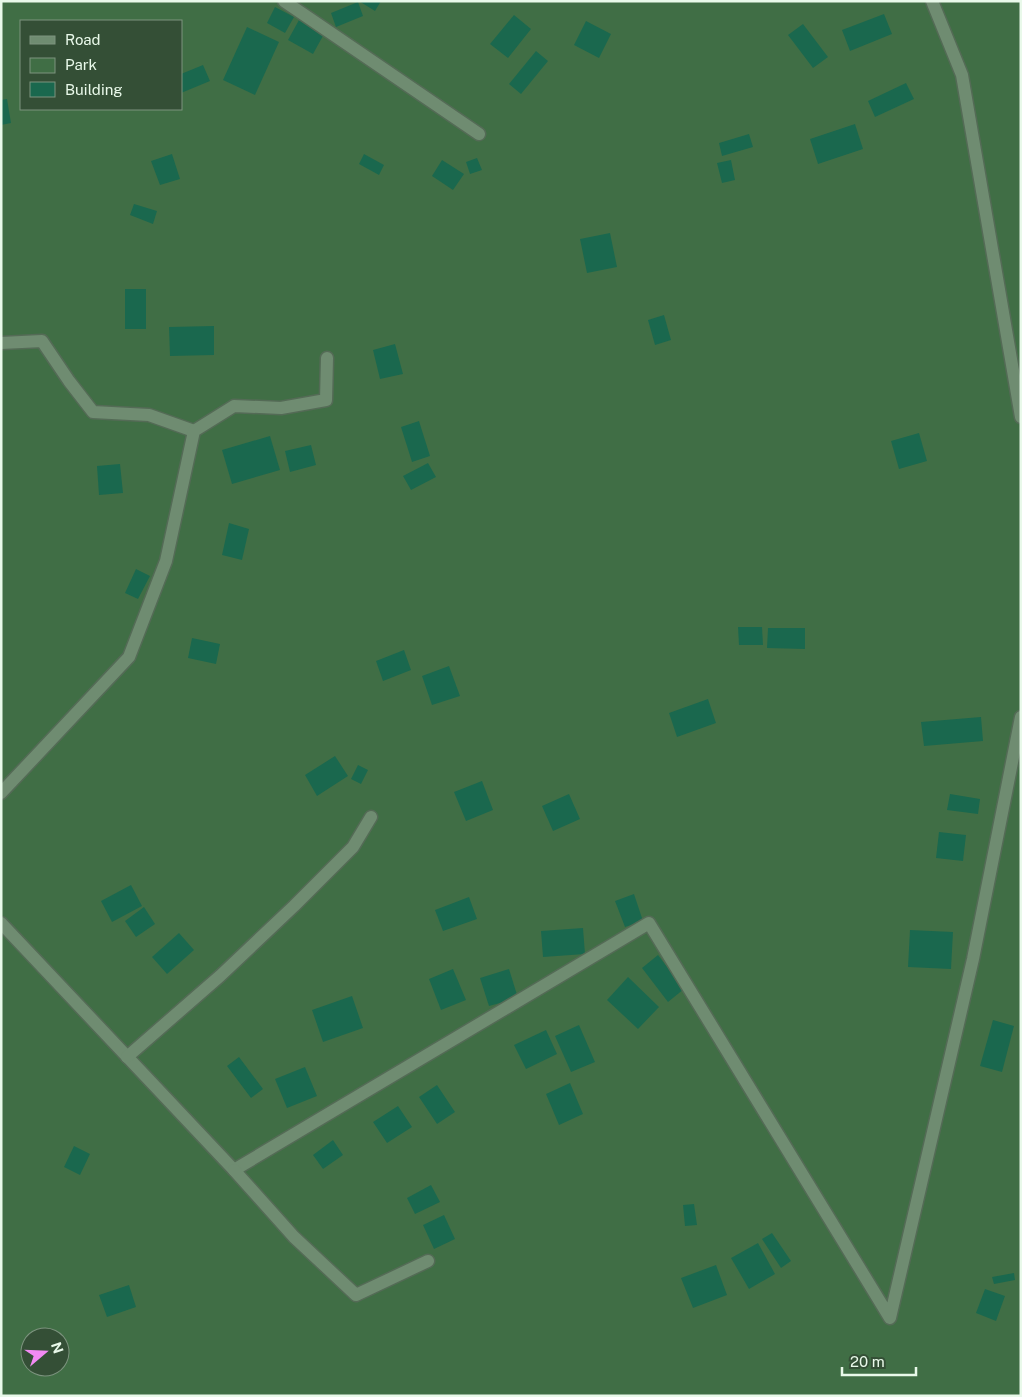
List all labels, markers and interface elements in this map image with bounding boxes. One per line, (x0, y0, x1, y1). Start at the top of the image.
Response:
legend (20, 20, 182, 110)
text: Road (65, 31, 101, 48)
text: Park (65, 56, 97, 73)
text: Building (65, 81, 123, 98)
north arrow (20, 1327, 70, 1377)
text: N (48, 1340, 67, 1356)
scale bar (842, 1344, 916, 1376)
text: 20 m (850, 1353, 885, 1370)

